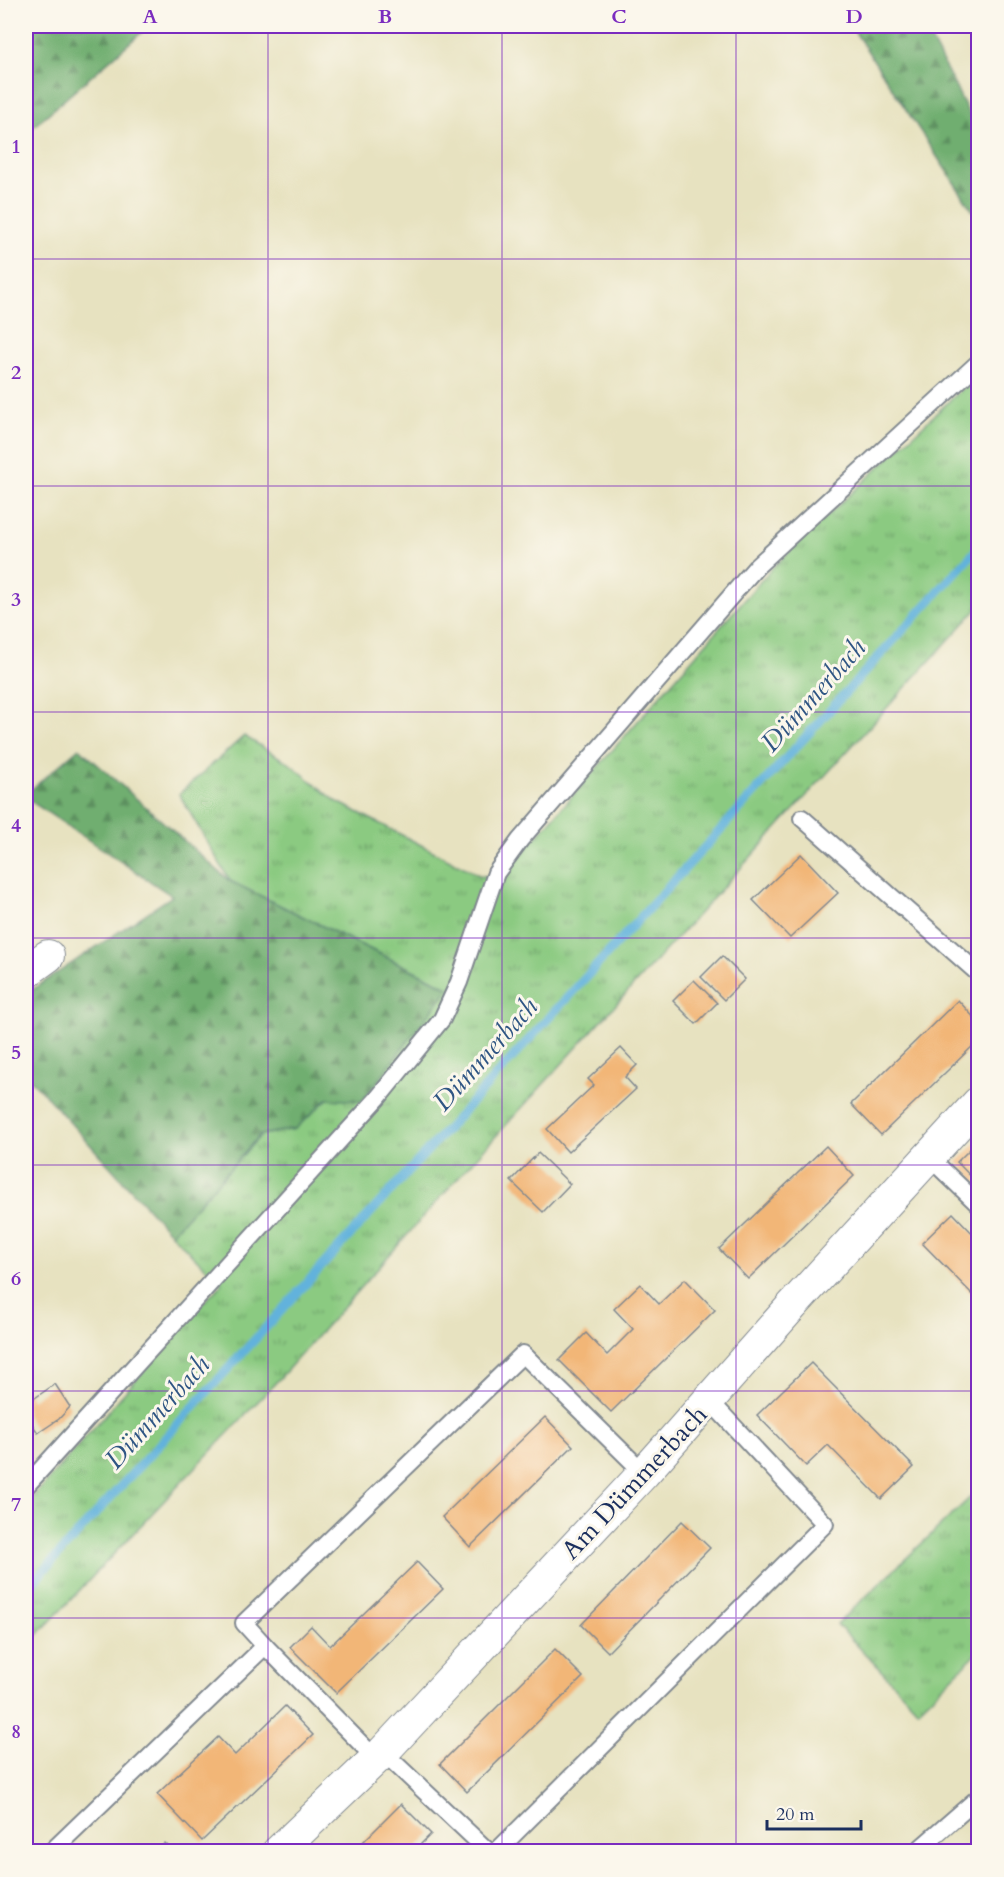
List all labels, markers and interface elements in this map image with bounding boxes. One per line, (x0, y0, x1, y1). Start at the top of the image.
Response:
text: A (142, 3, 158, 30)
text: B (378, 3, 392, 30)
text: C (611, 3, 627, 30)
text: D (845, 3, 863, 30)
text: 1 (11, 133, 21, 160)
text: 2 (11, 359, 21, 386)
text: 3 (11, 586, 21, 613)
water label: Dümmerbach (752, 630, 874, 760)
text: 4 (11, 812, 21, 839)
water label: Dümmerbach (424, 989, 546, 1119)
text: 5 (11, 1039, 21, 1066)
text: 6 (11, 1265, 21, 1292)
water label: Dümmerbach (96, 1347, 218, 1477)
street label: Am Dümmerbach (554, 1397, 715, 1567)
text: 7 (11, 1491, 21, 1518)
text: 8 (11, 1718, 21, 1745)
scale bar (767, 1793, 862, 1831)
text: 20 m (776, 1802, 815, 1827)

